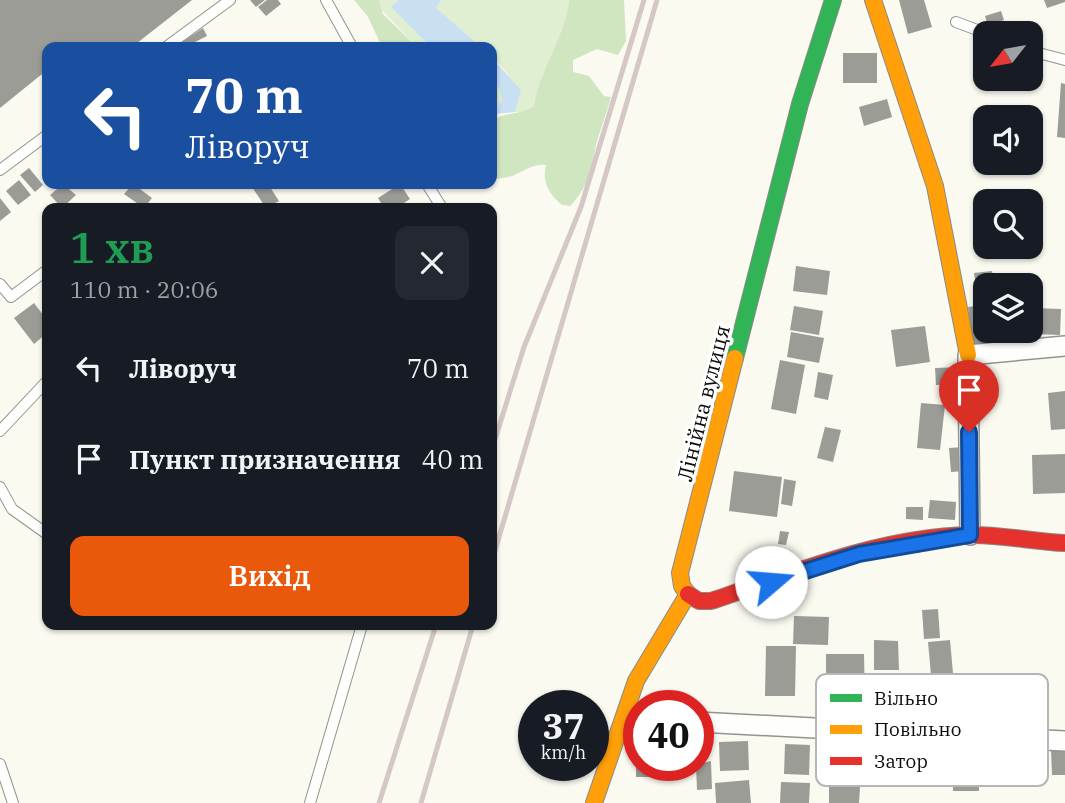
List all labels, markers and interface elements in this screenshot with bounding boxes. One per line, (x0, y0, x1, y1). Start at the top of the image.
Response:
north arrow (973, 21, 1043, 91)
map controls (973, 21, 1043, 343)
text: 70 m (185, 63, 303, 126)
icon: left (70, 70, 161, 161)
button: sound (973, 105, 1043, 175)
text: Ліворуч (185, 125, 310, 167)
button: search (973, 189, 1043, 259)
text: 1 хв (70, 220, 154, 275)
button: close (395, 226, 469, 300)
button: layers (973, 273, 1043, 343)
text: 110 m · 20:06 (70, 274, 219, 304)
street label: Лінійна вулиця (670, 322, 736, 484)
icon: left (70, 349, 108, 387)
text: Ліворуч (129, 351, 237, 385)
text: 70 m (407, 351, 469, 385)
pin (939, 360, 999, 432)
icon: arrive (950, 371, 988, 409)
icon: arrive (70, 440, 108, 478)
text: Пункт призначення (129, 442, 401, 476)
text: 40 m (422, 442, 484, 476)
button: Вихід (70, 536, 469, 616)
position arrow (734, 545, 808, 619)
legend (816, 674, 1048, 786)
text: Вільно (874, 686, 938, 710)
speed limit sign: 40 (623, 690, 714, 781)
text: 37 (542, 703, 585, 749)
text: Повільно (874, 717, 961, 741)
text: km/h (541, 741, 586, 764)
text: Затор (874, 749, 928, 773)

